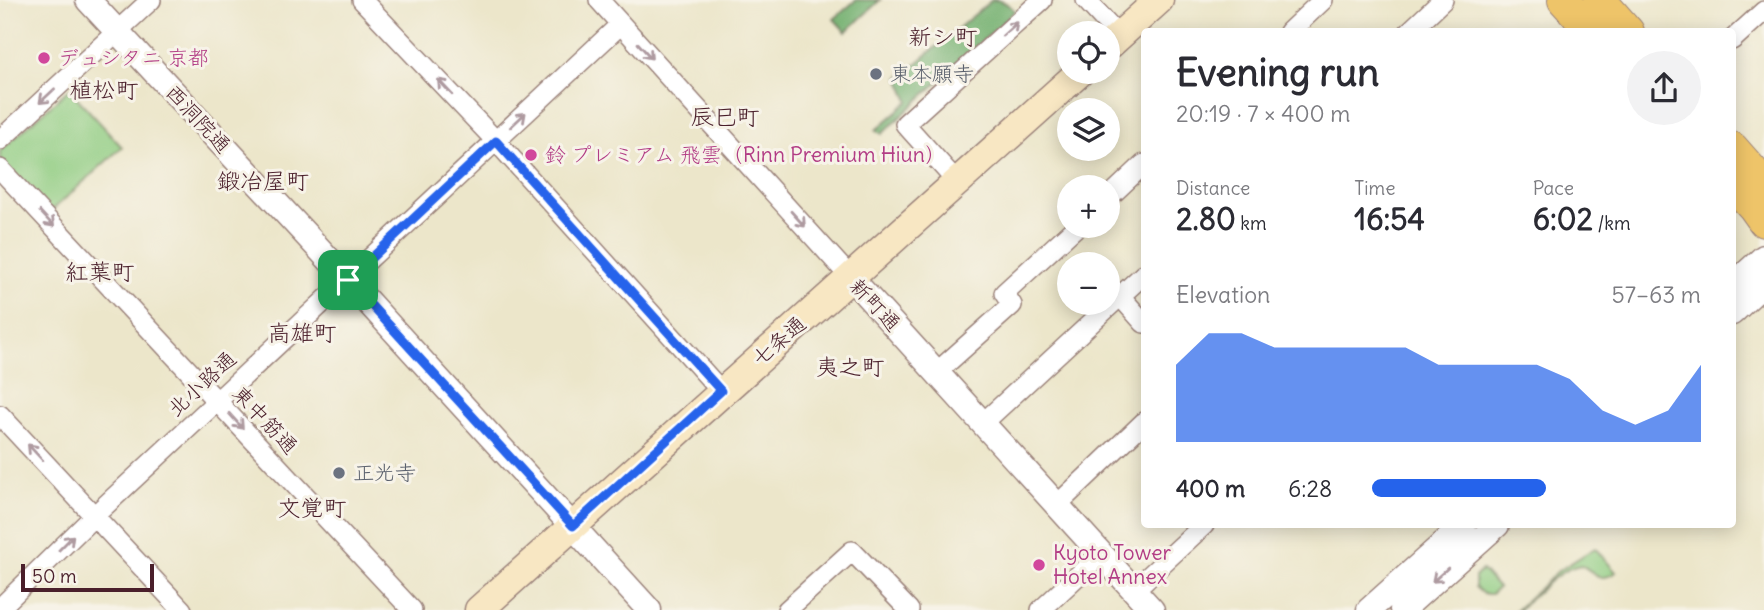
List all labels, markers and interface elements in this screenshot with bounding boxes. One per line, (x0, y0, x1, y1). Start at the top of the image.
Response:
one-way arrow (1001, 21, 1019, 37)
map controls (1057, 21, 1120, 315)
button: locate (1057, 21, 1120, 84)
district label: 新シ町 (909, 22, 978, 51)
one-way arrow (637, 42, 653, 60)
place label: デュシタニ 京都 (58, 44, 209, 71)
text: Evening run (1176, 49, 1379, 96)
marker: デュシタニ 京都 (36, 50, 52, 66)
button: share (1627, 51, 1701, 125)
place label: 東本願寺 (890, 60, 974, 87)
marker: 東本願寺 (868, 66, 884, 82)
district label: 植松町 (70, 75, 139, 104)
street label: 西洞院通 (160, 79, 237, 159)
one-way arrow (436, 79, 453, 96)
one-way arrow (39, 88, 56, 105)
button: layers (1057, 98, 1120, 161)
text: 20:19 · 7 × 400 m (1176, 99, 1350, 128)
district label: 辰巳町 (691, 102, 760, 131)
one-way arrow (509, 112, 527, 129)
place label: 鈴 プレミアム 飛雲（Rinn Premium Hiun） (545, 141, 946, 168)
marker: 鈴 プレミアム 飛雲（Rinn Premium Hiun） (523, 147, 539, 163)
district label: 鍛冶屋町 (217, 166, 309, 195)
button: + (1057, 175, 1120, 238)
text: Distance (1176, 176, 1250, 200)
text: Time (1354, 176, 1395, 200)
text: Pace (1533, 176, 1574, 200)
text: 2.80 (1176, 200, 1236, 238)
text: 16:54 (1354, 200, 1425, 238)
text: 6:02 (1533, 200, 1593, 238)
one-way arrow (38, 210, 55, 227)
one-way arrow (789, 210, 805, 228)
text: km (1236, 211, 1267, 235)
text: /km (1593, 211, 1631, 235)
pin (318, 250, 378, 310)
button: − (1057, 252, 1120, 315)
district label: 紅葉町 (66, 257, 135, 286)
icon: arrive (329, 261, 367, 299)
street label: 新町通 (844, 272, 907, 337)
text: Elevation (1176, 280, 1270, 309)
text: 57–63 m (1611, 280, 1701, 309)
street label: 七条通 (746, 310, 811, 371)
district label: 高雄町 (268, 318, 337, 347)
street label: 北小路通 (162, 345, 242, 422)
district label: 夷之町 (816, 352, 885, 381)
street label: 東中筋通 (227, 380, 304, 460)
one-way arrow (228, 412, 244, 430)
one-way arrow (27, 443, 43, 461)
place label: 正光寺 (353, 459, 416, 486)
marker: 正光寺 (331, 465, 347, 481)
text: 400 m (1176, 474, 1245, 503)
text: 6:28 (1288, 474, 1332, 503)
district label: 文覚町 (278, 493, 347, 522)
one-way arrow (57, 535, 74, 552)
place label: Kyoto Tower Hotel Annex (1053, 539, 1171, 590)
marker: Kyoto Tower Hotel Annex (1031, 557, 1047, 573)
scale bar (21, 561, 154, 593)
text: 50 m (32, 564, 77, 588)
one-way arrow (1432, 567, 1450, 583)

